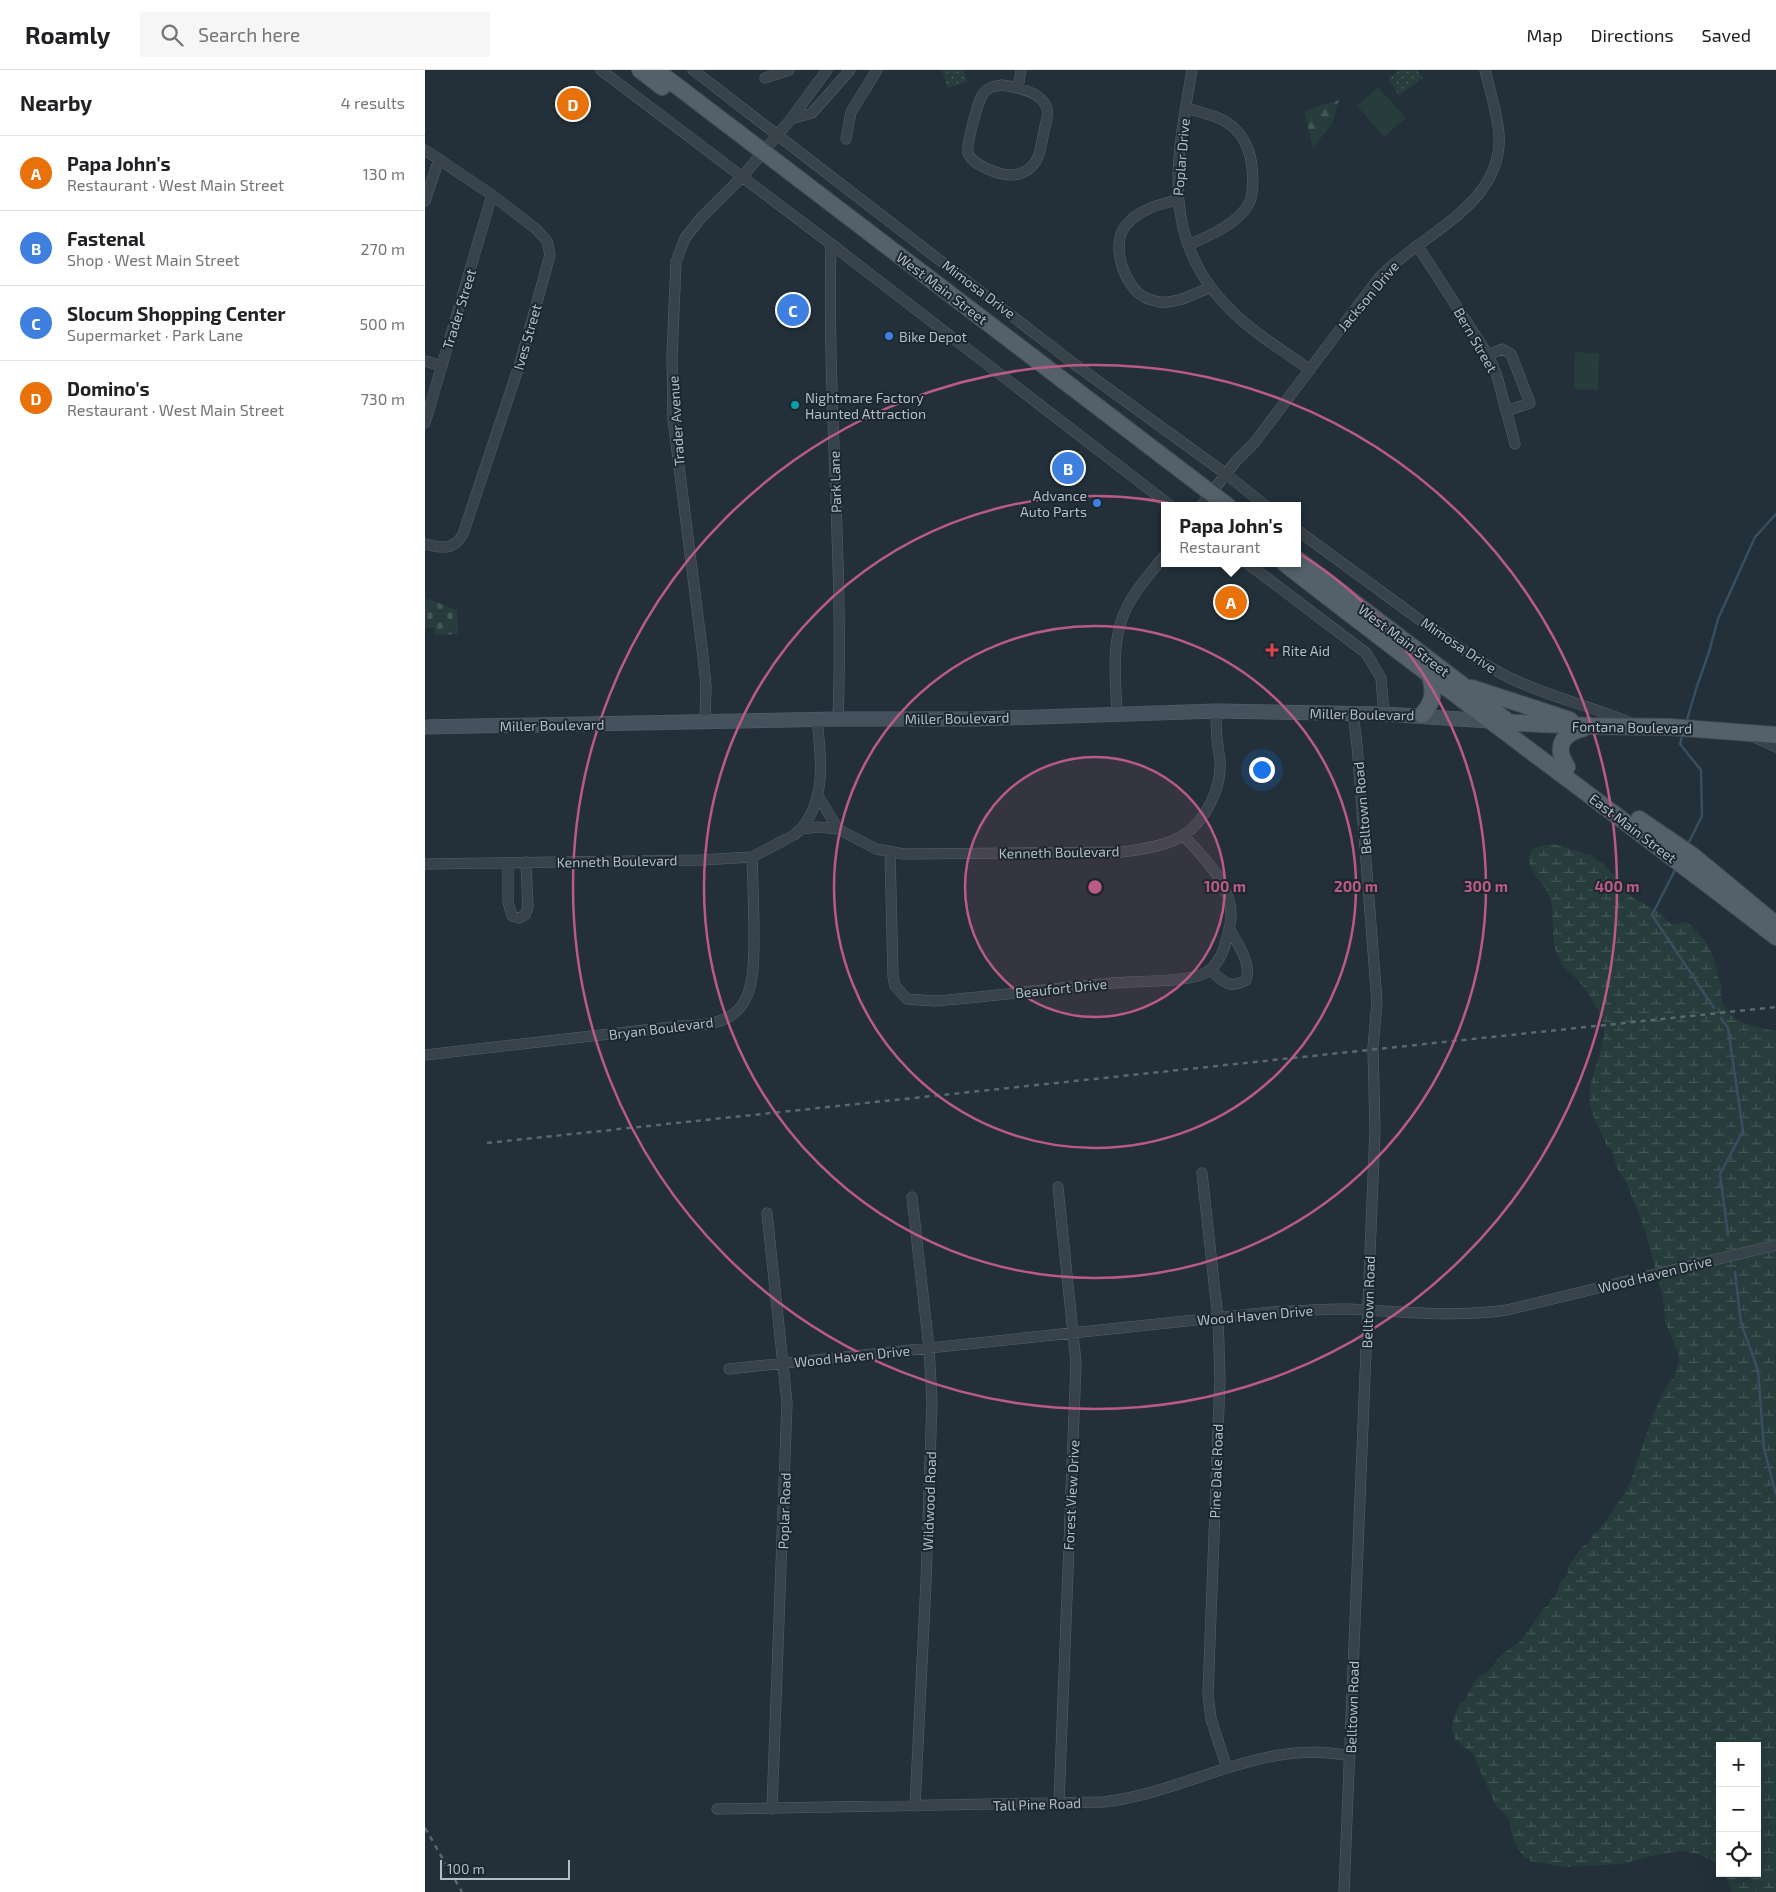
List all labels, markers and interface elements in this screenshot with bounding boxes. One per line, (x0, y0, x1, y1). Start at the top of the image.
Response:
search box (140, 12, 490, 57)
text: Roamly (25, 20, 110, 49)
icon: search (158, 21, 186, 49)
text: Search here (198, 23, 300, 46)
text: Map (1526, 24, 1563, 46)
text: Directions (1591, 24, 1674, 46)
text: Saved (1702, 24, 1751, 46)
pin: D (557, 85, 589, 123)
text: Nearby (20, 90, 92, 115)
text: 4 results (341, 93, 405, 112)
street label: Poplar Drive (1169, 118, 1193, 196)
text: Papa John's (67, 152, 171, 175)
text: A (31, 164, 41, 183)
text: 130 m (363, 164, 405, 183)
text: Restaurant · West Main Street (67, 175, 284, 194)
text: Fastenal (67, 227, 145, 250)
text: B (31, 239, 41, 258)
text: 270 m (361, 239, 405, 258)
street label: West Main Street (893, 248, 991, 328)
text: Shop · West Main Street (67, 250, 240, 269)
street label: Mimosa Drive (939, 256, 1019, 322)
street label: Jackson Drive (1334, 258, 1402, 334)
street label: Trader Street (439, 267, 479, 351)
pin: C (777, 291, 809, 329)
text: Slocum Shopping Center (67, 302, 286, 325)
street label: Ives Street (510, 302, 544, 372)
street label: Bern Street (1451, 305, 1501, 375)
text: C (31, 314, 41, 333)
text: 500 m (360, 314, 405, 333)
text: Supermarket · Park Lane (67, 325, 243, 344)
place label: Bike Depot (899, 328, 967, 345)
marker: Bike Depot (883, 330, 895, 342)
street label: Trader Avenue (664, 375, 688, 467)
text: Domino's (67, 377, 150, 400)
text: D (31, 389, 41, 408)
text: 730 m (361, 389, 405, 408)
place label: Nightmare Factory Haunted Attraction (805, 389, 926, 422)
marker: Nightmare Factory Haunted Attraction (789, 399, 801, 411)
text: Restaurant · West Main Street (67, 400, 284, 419)
pin: B (1052, 449, 1084, 487)
street label: Park Lane (825, 451, 845, 513)
place label: Advance Auto Parts (1020, 487, 1087, 520)
marker: Advance Auto Parts (1091, 497, 1103, 509)
popup (1161, 502, 1301, 567)
text: Papa John's (1179, 514, 1283, 537)
text: Restaurant (1179, 537, 1260, 556)
pin: A (1215, 583, 1247, 621)
street label: West Main Street (1355, 600, 1453, 680)
street label: Mimosa Drive (1418, 614, 1500, 676)
place label: Rite Aid (1282, 642, 1330, 659)
marker: Rite Aid (1266, 644, 1278, 656)
street label: Miller Boulevard (1309, 705, 1415, 723)
street label: Miller Boulevard (904, 709, 1010, 727)
street label: Miller Boulevard (499, 716, 605, 734)
street label: Fontana Boulevard (1572, 717, 1692, 737)
your location (1249, 757, 1275, 783)
street label: Belltown Road (1349, 761, 1375, 855)
street label: East Main Street (1586, 790, 1680, 866)
street label: Kenneth Boulevard (998, 842, 1120, 862)
street label: Kenneth Boulevard (556, 851, 678, 871)
text: 100 m (1204, 877, 1246, 895)
text: 200 m (1334, 877, 1378, 895)
text: 300 m (1464, 877, 1508, 895)
text: 400 m (1595, 877, 1639, 895)
centre of rings (1086, 878, 1104, 896)
street label: Beaufort Drive (1014, 975, 1108, 1001)
street label: Bryan Boulevard (608, 1013, 714, 1043)
street label: Wood Haven Drive (1596, 1252, 1714, 1296)
street label: Belltown Road (1358, 1255, 1378, 1349)
street label: Wood Haven Drive (1196, 1301, 1314, 1329)
street label: Wood Haven Drive (793, 1341, 911, 1371)
street label: Pine Dale Road (1206, 1423, 1226, 1519)
street label: Forest View Drive (1060, 1439, 1082, 1551)
street label: Wildwood Road (919, 1451, 939, 1551)
street label: Poplar Road (774, 1472, 794, 1550)
street label: Belltown Road (1342, 1660, 1362, 1754)
map controls (1716, 1742, 1761, 1877)
button: + (1716, 1742, 1761, 1787)
button: − (1716, 1787, 1761, 1832)
street label: Tall Pine Road (993, 1794, 1081, 1814)
button: locate (1716, 1832, 1761, 1877)
scale bar (440, 1857, 570, 1880)
text: 100 m (447, 1860, 485, 1877)

